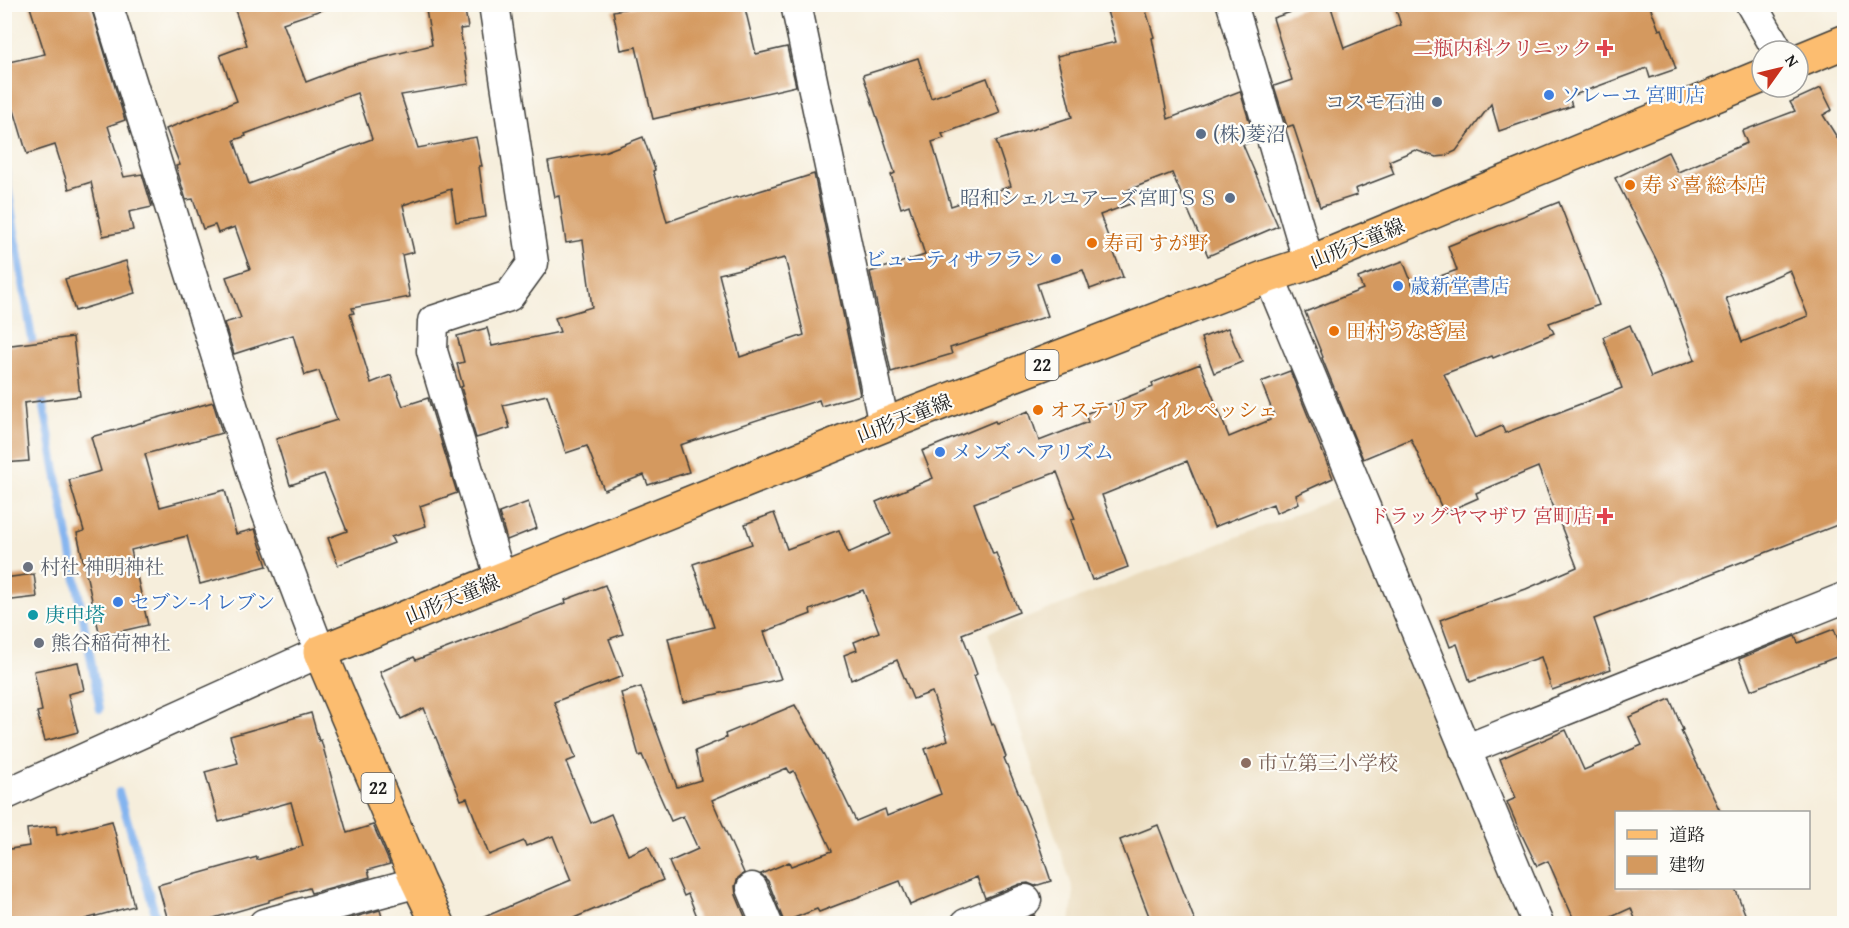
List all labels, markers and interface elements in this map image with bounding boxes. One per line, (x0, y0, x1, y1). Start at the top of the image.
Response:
place label: 二瓶内科クリニック (1413, 33, 1592, 62)
marker: 二瓶内科クリニック (1596, 39, 1614, 57)
north arrow (1750, 39, 1810, 99)
text: N (1779, 49, 1806, 72)
place label: ソレーユ 宮町店 (1561, 80, 1705, 109)
place label: コスモ石油 (1325, 87, 1425, 116)
marker: ソレーユ 宮町店 (1542, 88, 1556, 102)
marker: コスモ石油 (1430, 95, 1444, 109)
place label: (株)菱沼 (1213, 119, 1286, 148)
marker: (株)菱沼 (1194, 127, 1208, 141)
place label: 寿ゞ喜 総本店 (1642, 170, 1766, 199)
marker: 寿ゞ喜 総本店 (1623, 178, 1637, 192)
place label: 昭和シェルユアーズ宮町ＳＳ (960, 183, 1218, 212)
marker: 昭和シェルユアーズ宮町ＳＳ (1223, 191, 1237, 205)
street label: 山形天童線 (1305, 210, 1409, 275)
place label: 寿司 すが野 (1104, 228, 1208, 257)
marker: 寿司 すが野 (1085, 236, 1099, 250)
place label: ビューティサフラン (866, 244, 1044, 273)
marker: ビューティサフラン (1049, 252, 1063, 266)
place label: 歳新堂書店 (1410, 271, 1510, 300)
marker: 歳新堂書店 (1391, 279, 1405, 293)
place label: 田村うなぎ屋 (1346, 316, 1466, 345)
marker: 田村うなぎ屋 (1327, 324, 1341, 338)
road number: 22 (1026, 350, 1058, 380)
street label: 山形天童線 (852, 386, 956, 449)
place label: オステリア イル ペッシェ (1050, 395, 1278, 424)
marker: オステリア イル ペッシェ (1031, 403, 1045, 417)
place label: メンズ ヘアリズム (952, 437, 1114, 466)
marker: メンズ ヘアリズム (933, 445, 947, 459)
place label: ドラッグヤマザワ 宮町店 (1369, 501, 1593, 530)
marker: ドラッグヤマザワ 宮町店 (1598, 509, 1612, 523)
place label: 村社 神明神社 (40, 552, 164, 581)
marker: 村社 神明神社 (21, 560, 35, 574)
street label: 山形天童線 (400, 566, 504, 631)
place label: セブン-イレブン (130, 587, 275, 616)
marker: セブン-イレブン (111, 595, 125, 609)
place label: 庚申塔 (45, 600, 105, 629)
marker: 庚申塔 (26, 608, 40, 622)
place label: 熊谷稲荷神社 (51, 628, 171, 657)
marker: 熊谷稲荷神社 (32, 636, 46, 650)
place label: 市立第三小学校 (1258, 748, 1398, 777)
marker: 市立第三小学校 (1239, 756, 1253, 770)
road number: 22 (362, 773, 394, 803)
legend (1615, 811, 1810, 889)
text: 道路 (1669, 821, 1705, 848)
text: 建物 (1669, 851, 1705, 878)

